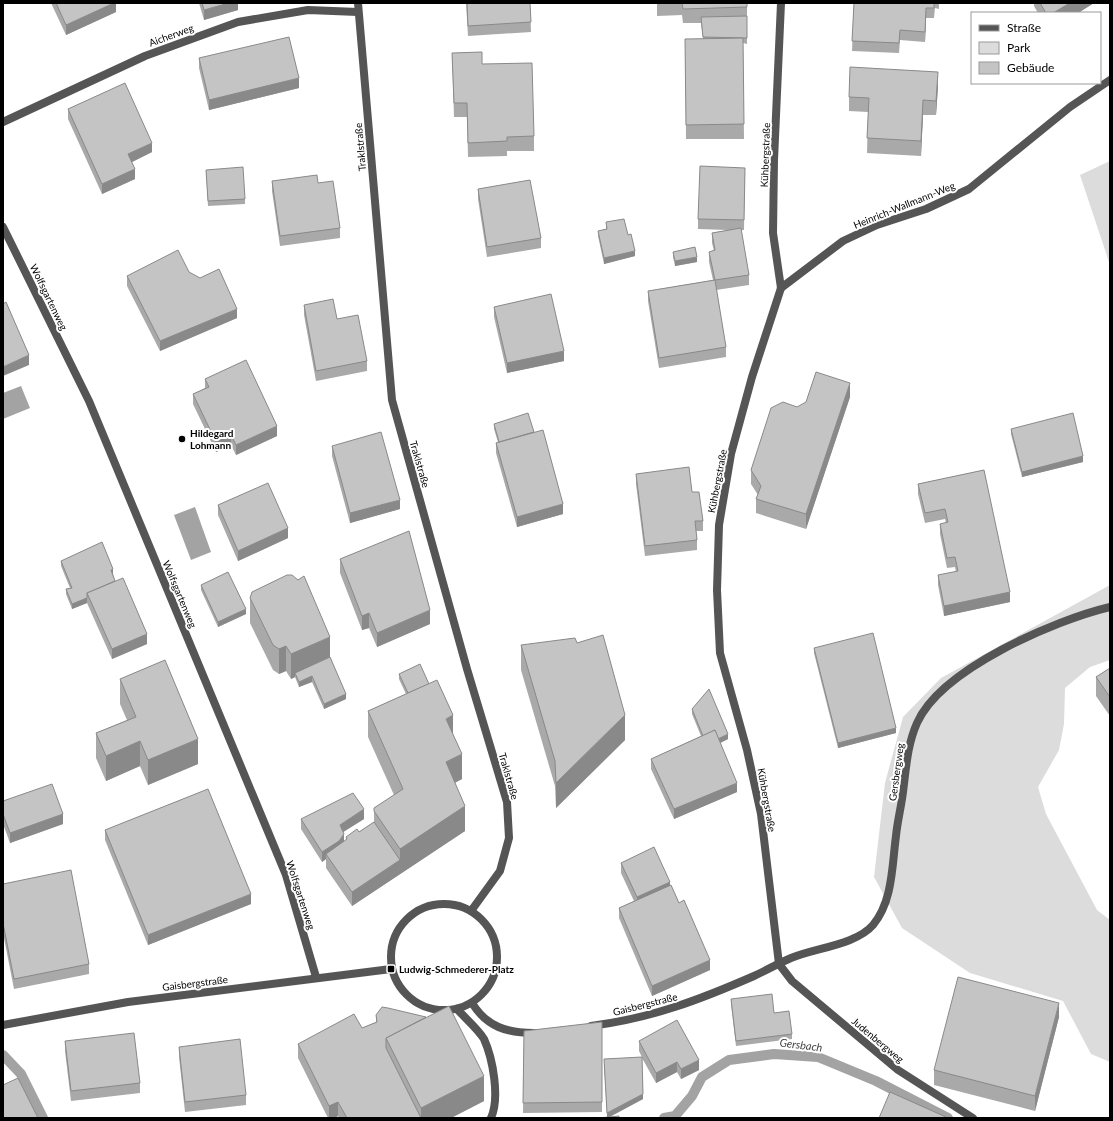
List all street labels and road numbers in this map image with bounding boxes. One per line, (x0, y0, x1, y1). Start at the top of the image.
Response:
street label: Aicherweg (147, 21, 195, 49)
street label: Traklstraße (352, 122, 368, 172)
street label: Kühbergstraße (758, 122, 772, 188)
street label: Heinrich-Wallmann-Weg (852, 179, 956, 231)
street label: Wolfsgartenweg (28, 262, 70, 332)
street label: Traklstraße (408, 439, 432, 489)
street label: Kühbergstraße (705, 448, 729, 514)
street label: Wolfsgartenweg (160, 558, 200, 630)
street label: Gersbergweg (886, 742, 906, 802)
street label: Traklstraße (497, 751, 521, 801)
street label: Kühbergstraße (755, 767, 779, 833)
street label: Wolfsgartenweg (284, 859, 318, 931)
street label: Gaisbergstraße (161, 973, 229, 993)
street label: Gaisbergstraße (611, 990, 679, 1018)
street label: Judenbergweg (850, 1015, 906, 1065)

